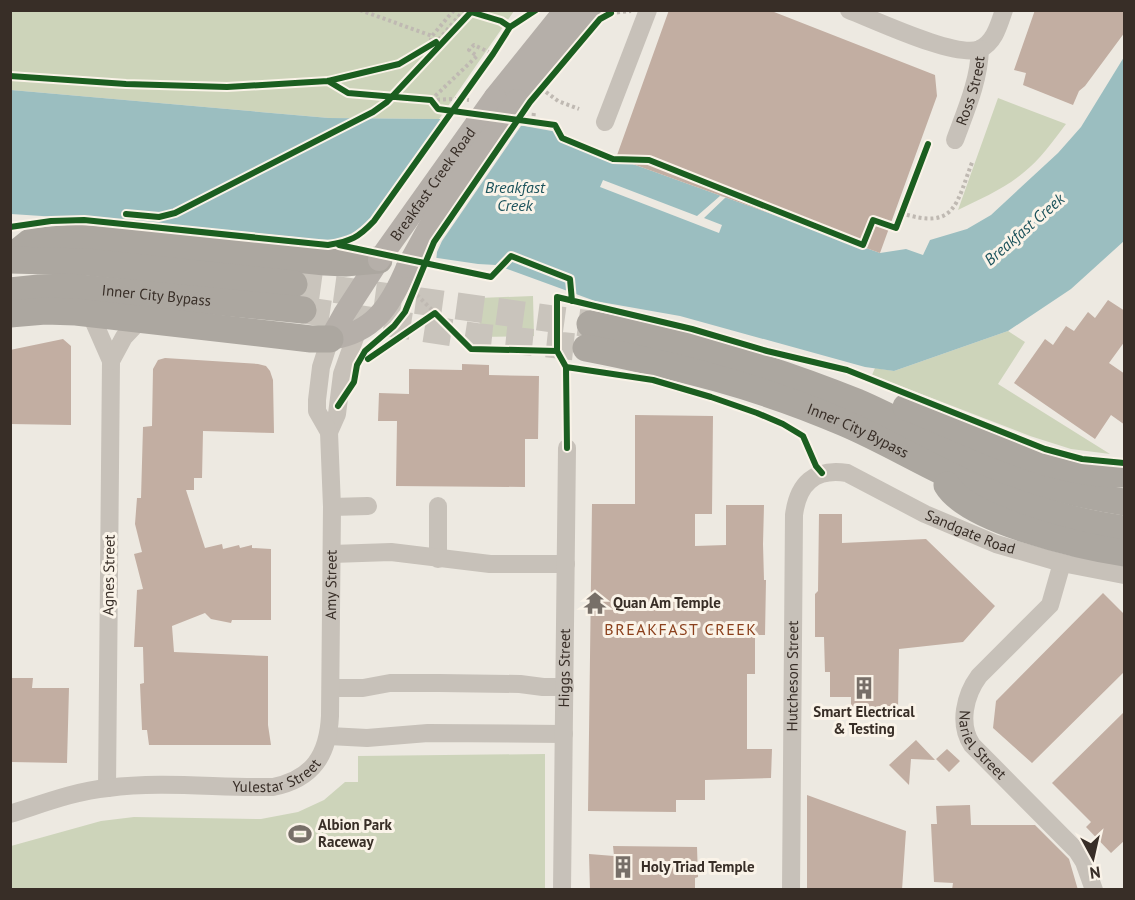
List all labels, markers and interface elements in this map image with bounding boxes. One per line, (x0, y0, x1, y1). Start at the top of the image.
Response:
street label: Ross Street (951, 55, 989, 128)
street label: Breakfast Creek Road (386, 123, 479, 244)
water label: Breakfast Creek (485, 177, 546, 215)
water label: Breakfast Creek (980, 188, 1069, 269)
street label: Inner City Bypass (101, 280, 212, 310)
street label: Inner City Bypass (805, 399, 912, 462)
street label: Sandgate Road (923, 505, 1018, 558)
street label: Agnes Street (98, 534, 119, 616)
street label: Amy Street (321, 550, 341, 620)
temple icon: Quan Am Temple (582, 590, 608, 616)
place label: Quan Am Temple (613, 593, 721, 612)
district label: BREAKFAST CREEK (604, 619, 758, 639)
street label: Hutcheson Street (782, 621, 802, 731)
street label: Higgs Street (554, 628, 574, 708)
building icon: Smart Electrical & Testing (851, 675, 877, 701)
place label: Smart Electrical & Testing (813, 702, 915, 738)
street label: Nariel Street (955, 710, 1011, 783)
street label: Yulestar Street (232, 755, 325, 796)
place label: Albion Park Raceway (318, 815, 392, 851)
sports icon: Albion Park Raceway (287, 821, 313, 847)
north arrow (1063, 828, 1123, 888)
building icon: Holy Triad Temple (610, 854, 636, 880)
place label: Holy Triad Temple (641, 857, 755, 876)
text: N (1088, 862, 1102, 883)

